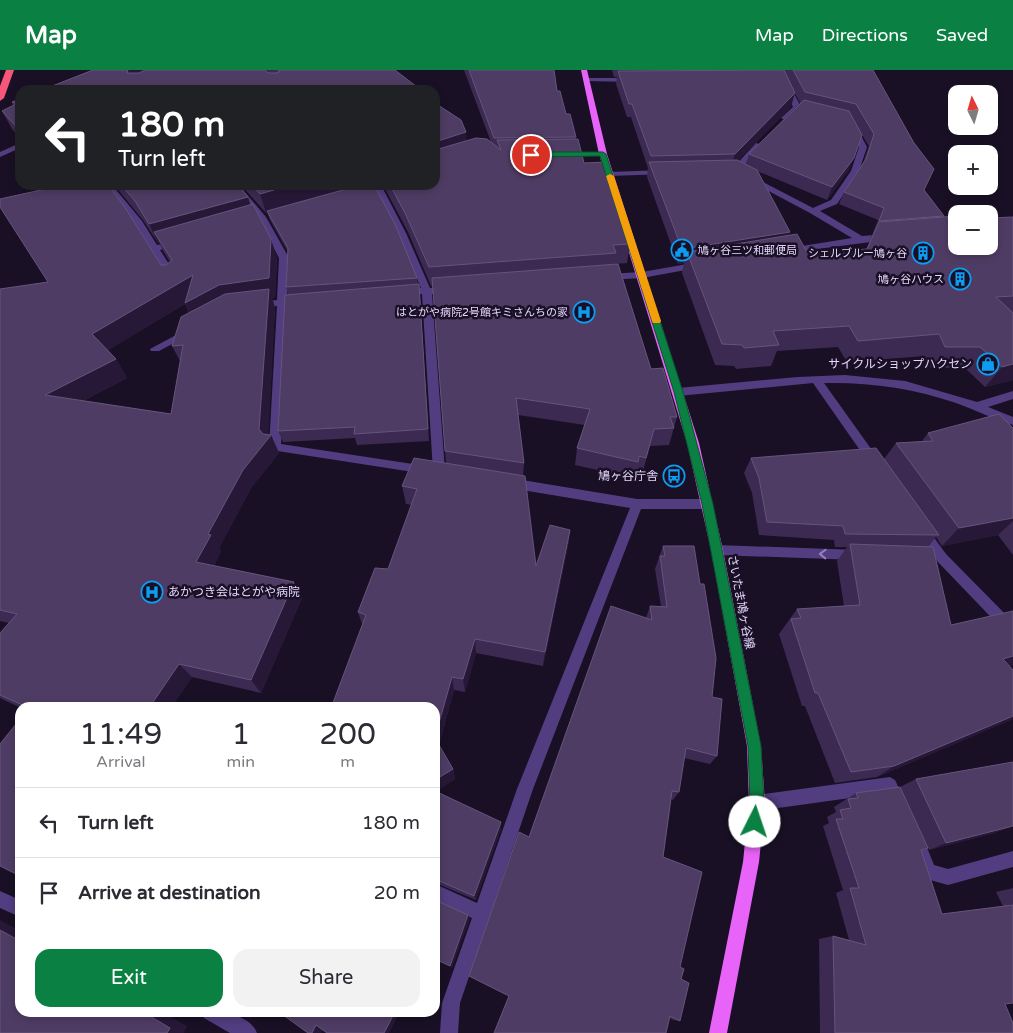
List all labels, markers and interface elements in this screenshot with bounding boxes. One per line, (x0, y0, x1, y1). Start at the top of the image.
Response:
text: Map (25, 21, 77, 50)
text: Map (755, 24, 794, 46)
text: Directions (822, 24, 908, 46)
text: Saved (936, 24, 988, 46)
north arrow (948, 85, 998, 135)
map controls (948, 85, 998, 255)
text: 180 m (118, 104, 225, 146)
icon: left (35, 105, 100, 170)
pin (510, 134, 552, 176)
icon: arrive (517, 141, 545, 169)
button: + (948, 145, 998, 195)
text: Turn left (118, 146, 206, 172)
button: − (948, 205, 998, 255)
public building icon: 鳩ヶ谷三ツ和郵便局 (670, 238, 694, 262)
building icon: シェルブルー鳩ヶ谷 (911, 241, 935, 265)
place label: 鳩ヶ谷三ツ和郵便局 (698, 244, 797, 257)
place label: シェルブルー鳩ヶ谷 (808, 247, 907, 260)
building icon: 鳩ヶ谷ハウス (948, 267, 972, 291)
place label: 鳩ヶ谷ハウス (878, 273, 944, 286)
hospital icon: はとがや病院2号館キミさんちの家 (572, 300, 596, 324)
place label: はとがや病院2号館キミさんちの家 (396, 306, 568, 319)
shop icon: サイクルショップハクセン (976, 352, 1000, 376)
place label: サイクルショップハクセン (829, 357, 972, 371)
bus stop icon: 鳩ヶ谷庁舎 (662, 464, 686, 488)
place label: 鳩ヶ谷庁舎 (598, 469, 658, 483)
one-way arrow (819, 548, 827, 559)
street label: さいたま鳩ヶ谷線 (725, 554, 757, 650)
hospital icon: あかつき会はとがや病院 (140, 580, 164, 604)
place label: あかつき会はとがや病院 (168, 585, 300, 599)
text: 11:49 (79, 716, 162, 753)
text: 1 (231, 716, 250, 753)
text: 200 (319, 716, 376, 753)
text: Arrival (96, 752, 146, 772)
text: min (227, 752, 255, 772)
text: m (340, 752, 355, 772)
position arrow (728, 795, 780, 847)
icon: left (35, 809, 63, 837)
text: Turn left (78, 812, 154, 834)
text: 180 m (362, 812, 420, 834)
icon: arrive (35, 879, 63, 907)
text: Arrive at destination (78, 882, 261, 904)
text: 20 m (374, 882, 420, 904)
button: Exit (35, 949, 223, 1007)
button: Share (233, 949, 420, 1007)

